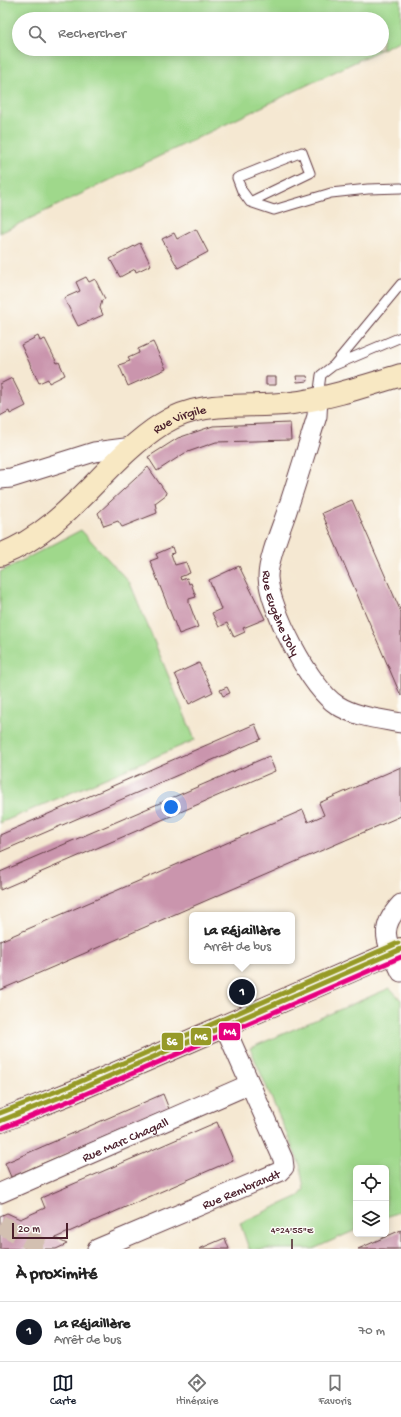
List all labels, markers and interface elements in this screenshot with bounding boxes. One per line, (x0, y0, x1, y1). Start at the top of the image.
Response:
search box (12, 12, 389, 56)
icon: search (26, 23, 48, 45)
text: Rechercher (58, 25, 126, 43)
street label: Rue Virgile (151, 403, 208, 438)
street label: Rue Eugène Joly (258, 570, 302, 660)
your location (161, 797, 181, 817)
popup (189, 912, 295, 964)
text: La Réjaillère (204, 922, 280, 940)
text: Arrêt de bus (204, 940, 271, 955)
pin: 1 (229, 977, 255, 1007)
line badge: M4 (218, 1022, 241, 1041)
line badge: M6 (190, 1027, 212, 1046)
text: M4 (224, 1027, 237, 1039)
line badge: S6 (161, 1032, 184, 1051)
text: M6 (194, 1032, 208, 1044)
text: S6 (167, 1037, 178, 1049)
street label: Rue Marc Chagall (80, 1115, 171, 1166)
map controls (353, 1165, 389, 1237)
button: locate (353, 1165, 389, 1201)
street label: Rue Rembrandt (200, 1167, 284, 1214)
button: layers (353, 1201, 389, 1237)
scale bar (12, 1221, 68, 1240)
text: 20 m (18, 1224, 40, 1236)
text: 4°24'55"E (271, 1225, 314, 1237)
text: À proximité (16, 1265, 97, 1285)
text: La Réjaillère (54, 1315, 130, 1333)
text: 1 (26, 1324, 32, 1339)
text: 70 m (359, 1324, 385, 1339)
text: Arrêt de bus (54, 1333, 121, 1348)
tab: Carte (50, 1372, 76, 1408)
tab: Itinéraire (176, 1372, 218, 1408)
tab: Favoris (318, 1372, 351, 1408)

